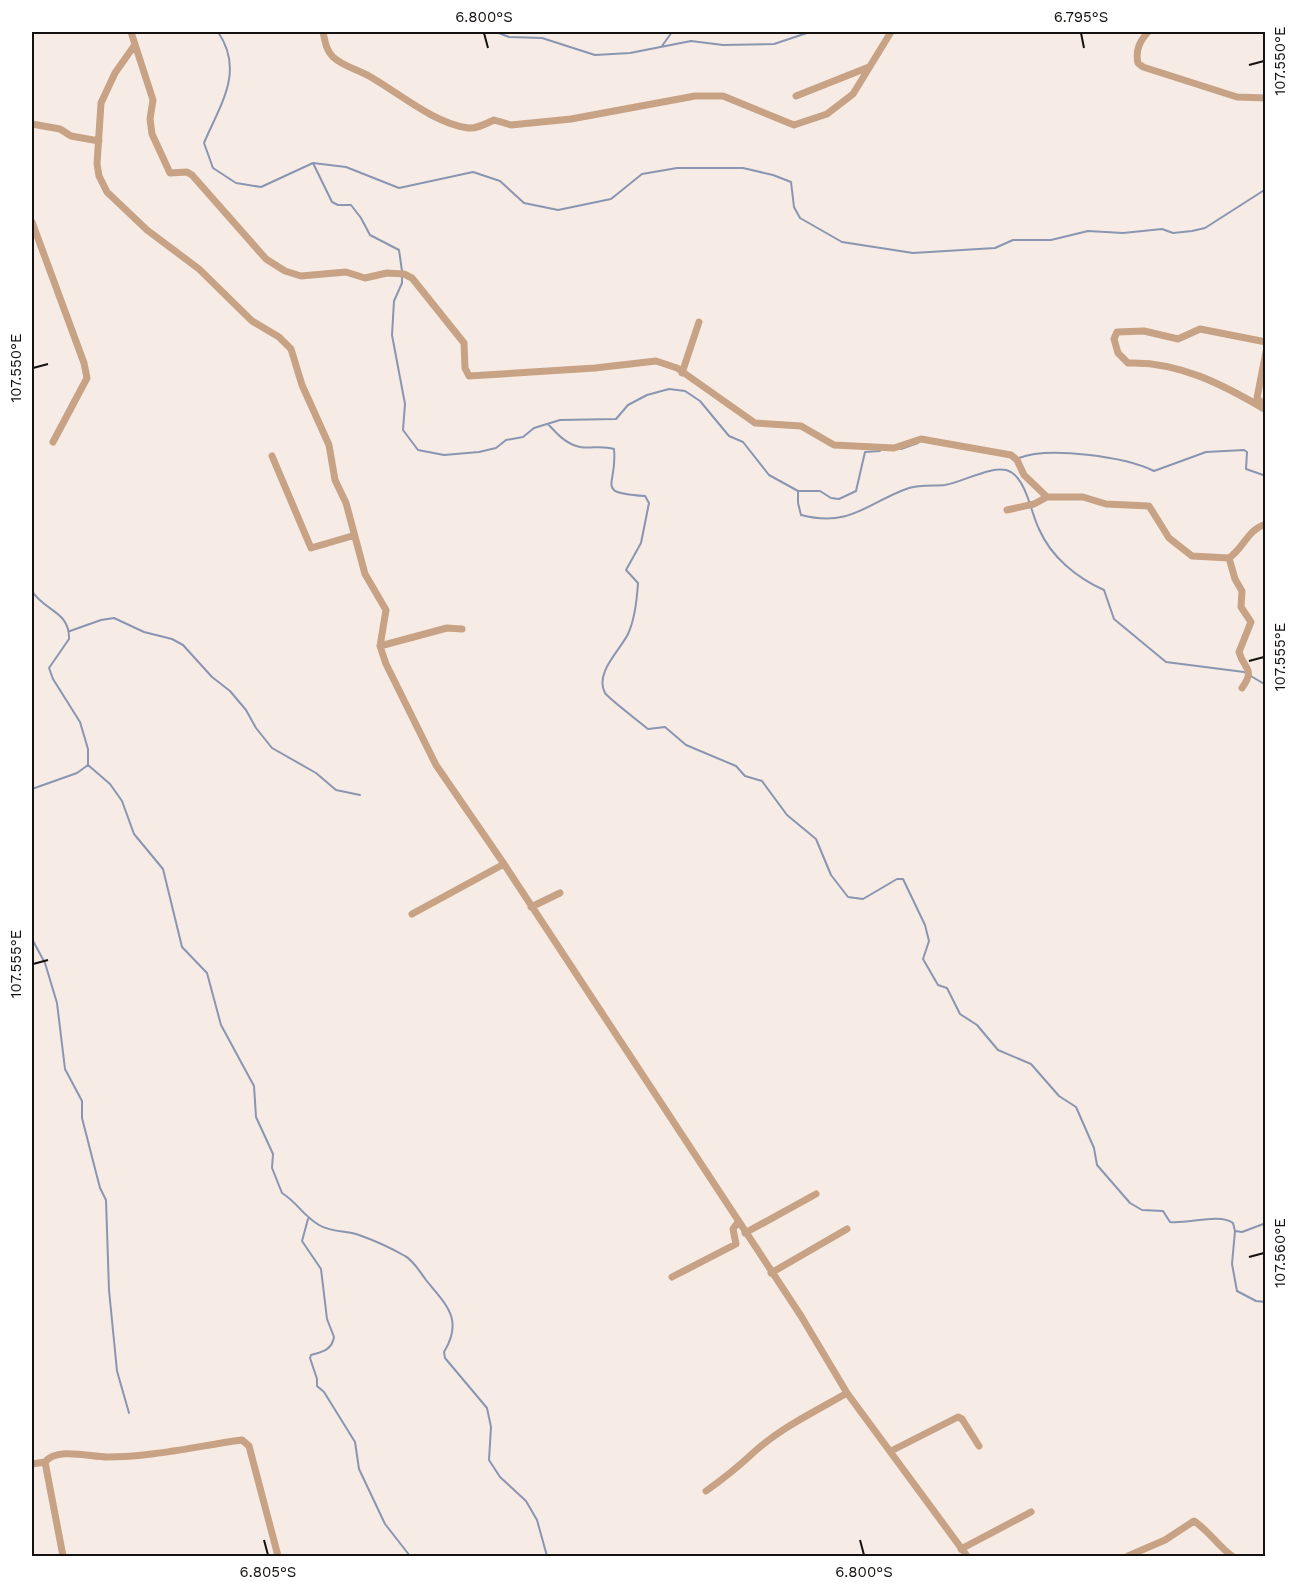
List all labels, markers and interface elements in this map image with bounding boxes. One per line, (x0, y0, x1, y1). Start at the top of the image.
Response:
text: 6.800°S (455, 8, 513, 26)
text: 6.795°S (1054, 8, 1108, 26)
text: 107.550°E (1271, 26, 1289, 96)
text: 107.550°E (7, 333, 25, 403)
text: 107.555°E (1271, 623, 1289, 691)
text: 107.555°E (7, 930, 25, 998)
text: 107.560°E (1271, 1218, 1289, 1288)
text: 6.805°S (240, 1563, 296, 1581)
text: 6.800°S (835, 1563, 893, 1581)

